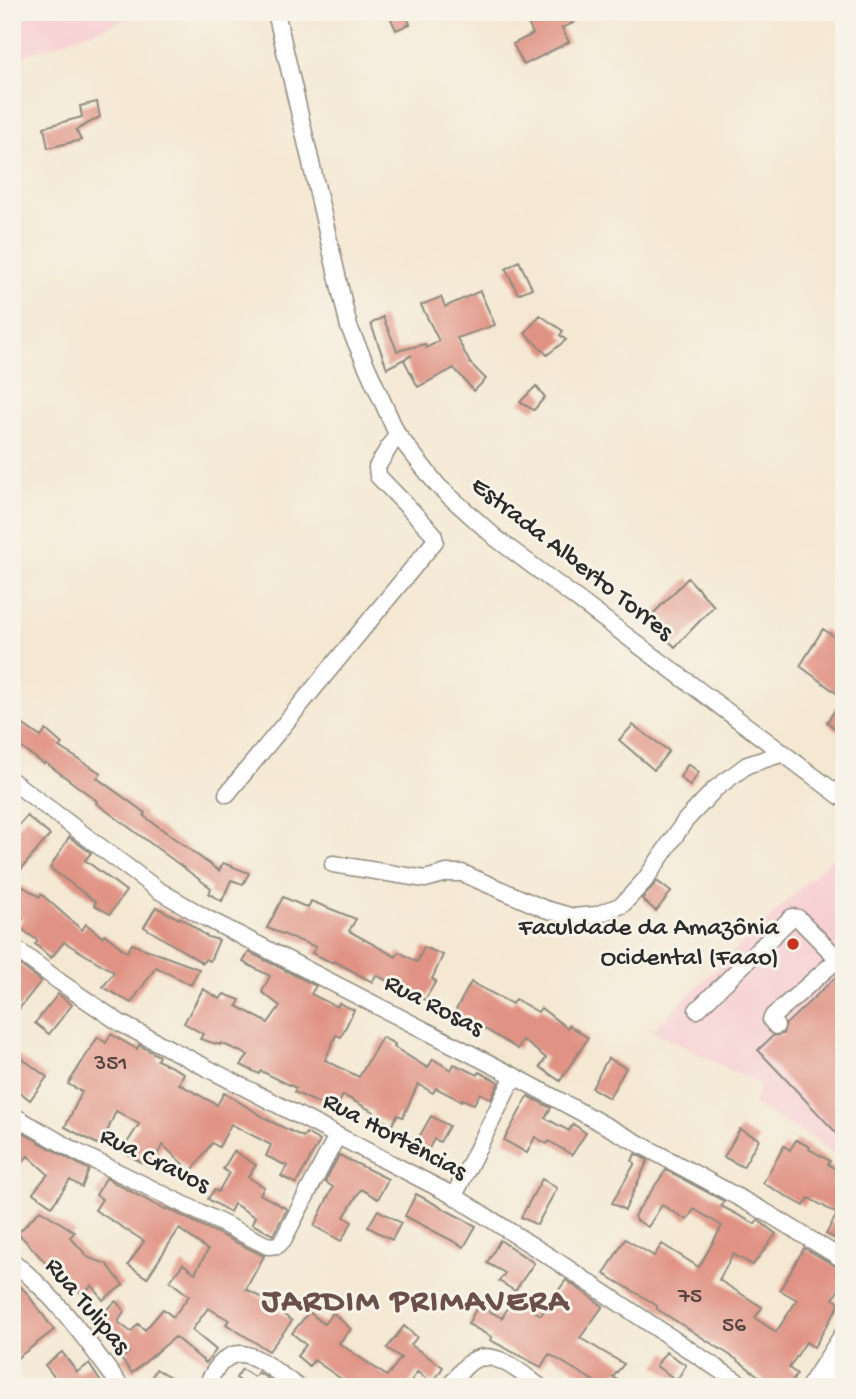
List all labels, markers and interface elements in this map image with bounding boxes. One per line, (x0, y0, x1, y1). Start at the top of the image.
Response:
street label: Estrada Alberto Torres (464, 471, 680, 650)
place label: Faculdade da Amazônia Ocidental (Faao) (518, 914, 781, 975)
marker: Faculdade da Amazônia Ocidental (Faao) (785, 936, 801, 952)
street label: Rua Rosas (378, 969, 489, 1046)
house number: 351 (93, 1051, 128, 1078)
street label: Rua Hortências (317, 1087, 473, 1190)
street label: Rua Cravos (94, 1122, 215, 1203)
street label: Rua Tulipas (37, 1252, 136, 1363)
district label: JARDIM PRIMAVERA (261, 1284, 570, 1322)
house number: 75 (677, 1284, 702, 1311)
house number: 56 (722, 1313, 746, 1340)

